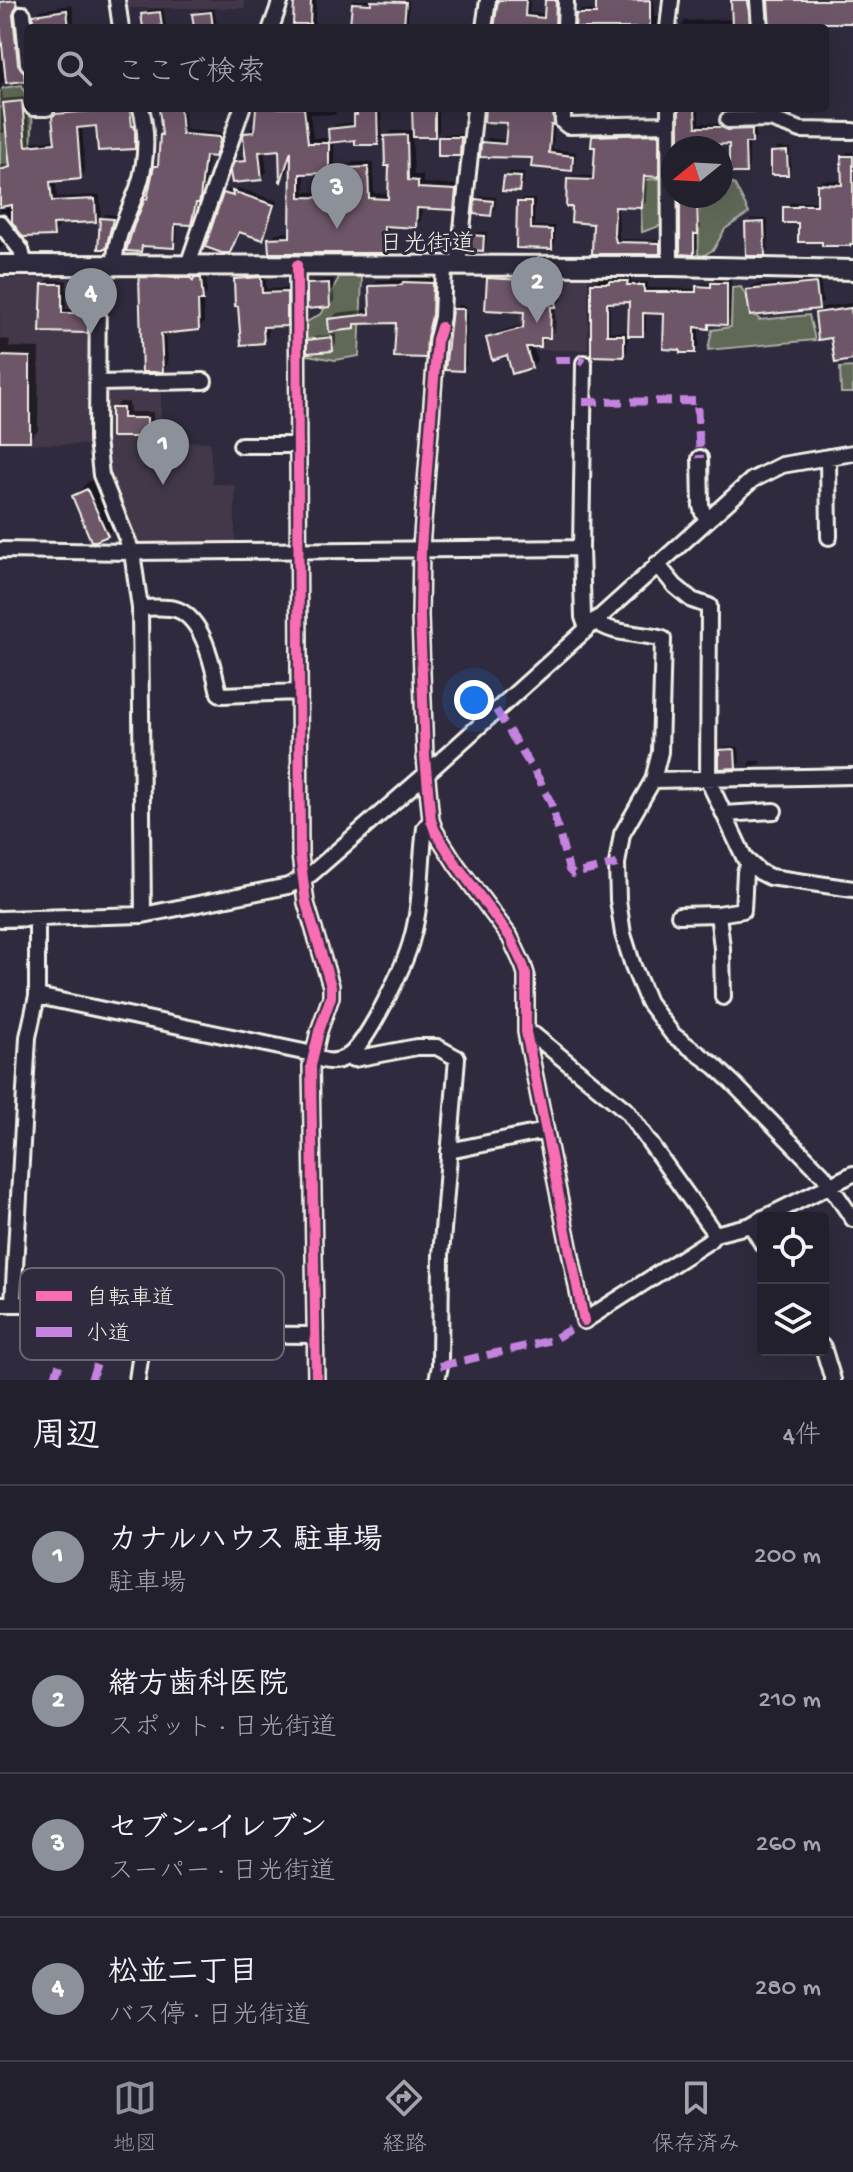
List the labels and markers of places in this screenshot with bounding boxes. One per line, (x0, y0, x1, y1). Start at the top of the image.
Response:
pin: 3 (311, 163, 363, 229)
pin: 2 (511, 257, 563, 323)
pin: 4 (65, 268, 117, 334)
pin: 1 (137, 419, 189, 485)

